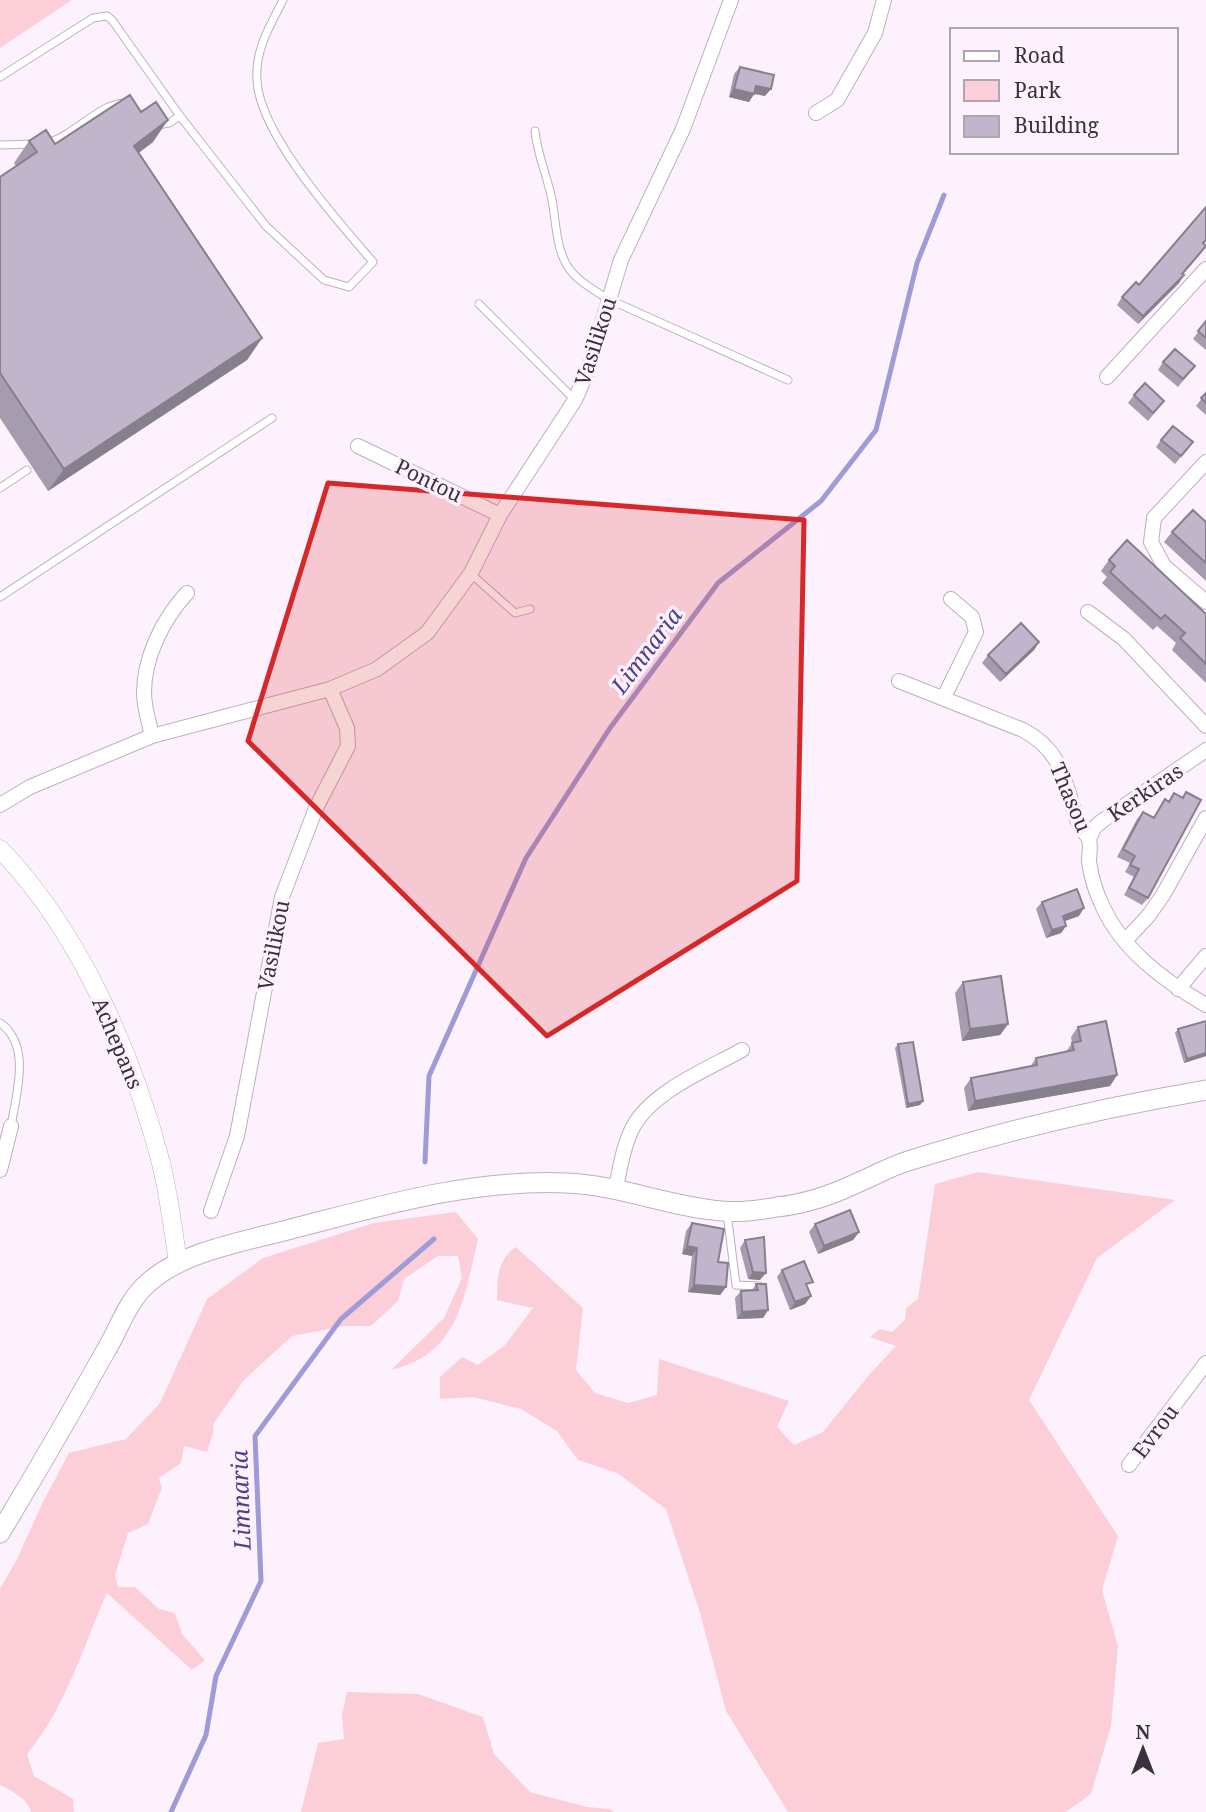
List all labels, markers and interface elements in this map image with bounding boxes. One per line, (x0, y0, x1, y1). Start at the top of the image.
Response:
legend (950, 28, 1178, 154)
text: Road (1014, 41, 1065, 69)
text: Park (1014, 76, 1061, 104)
text: Building (1014, 111, 1099, 139)
street label: Vasilikou (568, 293, 622, 389)
street label: Pontou (391, 452, 467, 508)
water label: Limnaria (602, 600, 689, 700)
street label: Kerkiras (1102, 757, 1188, 827)
street label: Thasou (1044, 758, 1098, 836)
street label: Vasilikou (251, 897, 295, 993)
street label: Achepans (86, 993, 150, 1093)
street label: Evrou (1126, 1398, 1184, 1464)
water label: Limnaria (222, 1449, 258, 1552)
north arrow (1108, 1714, 1178, 1784)
text: N (1136, 1719, 1151, 1745)

